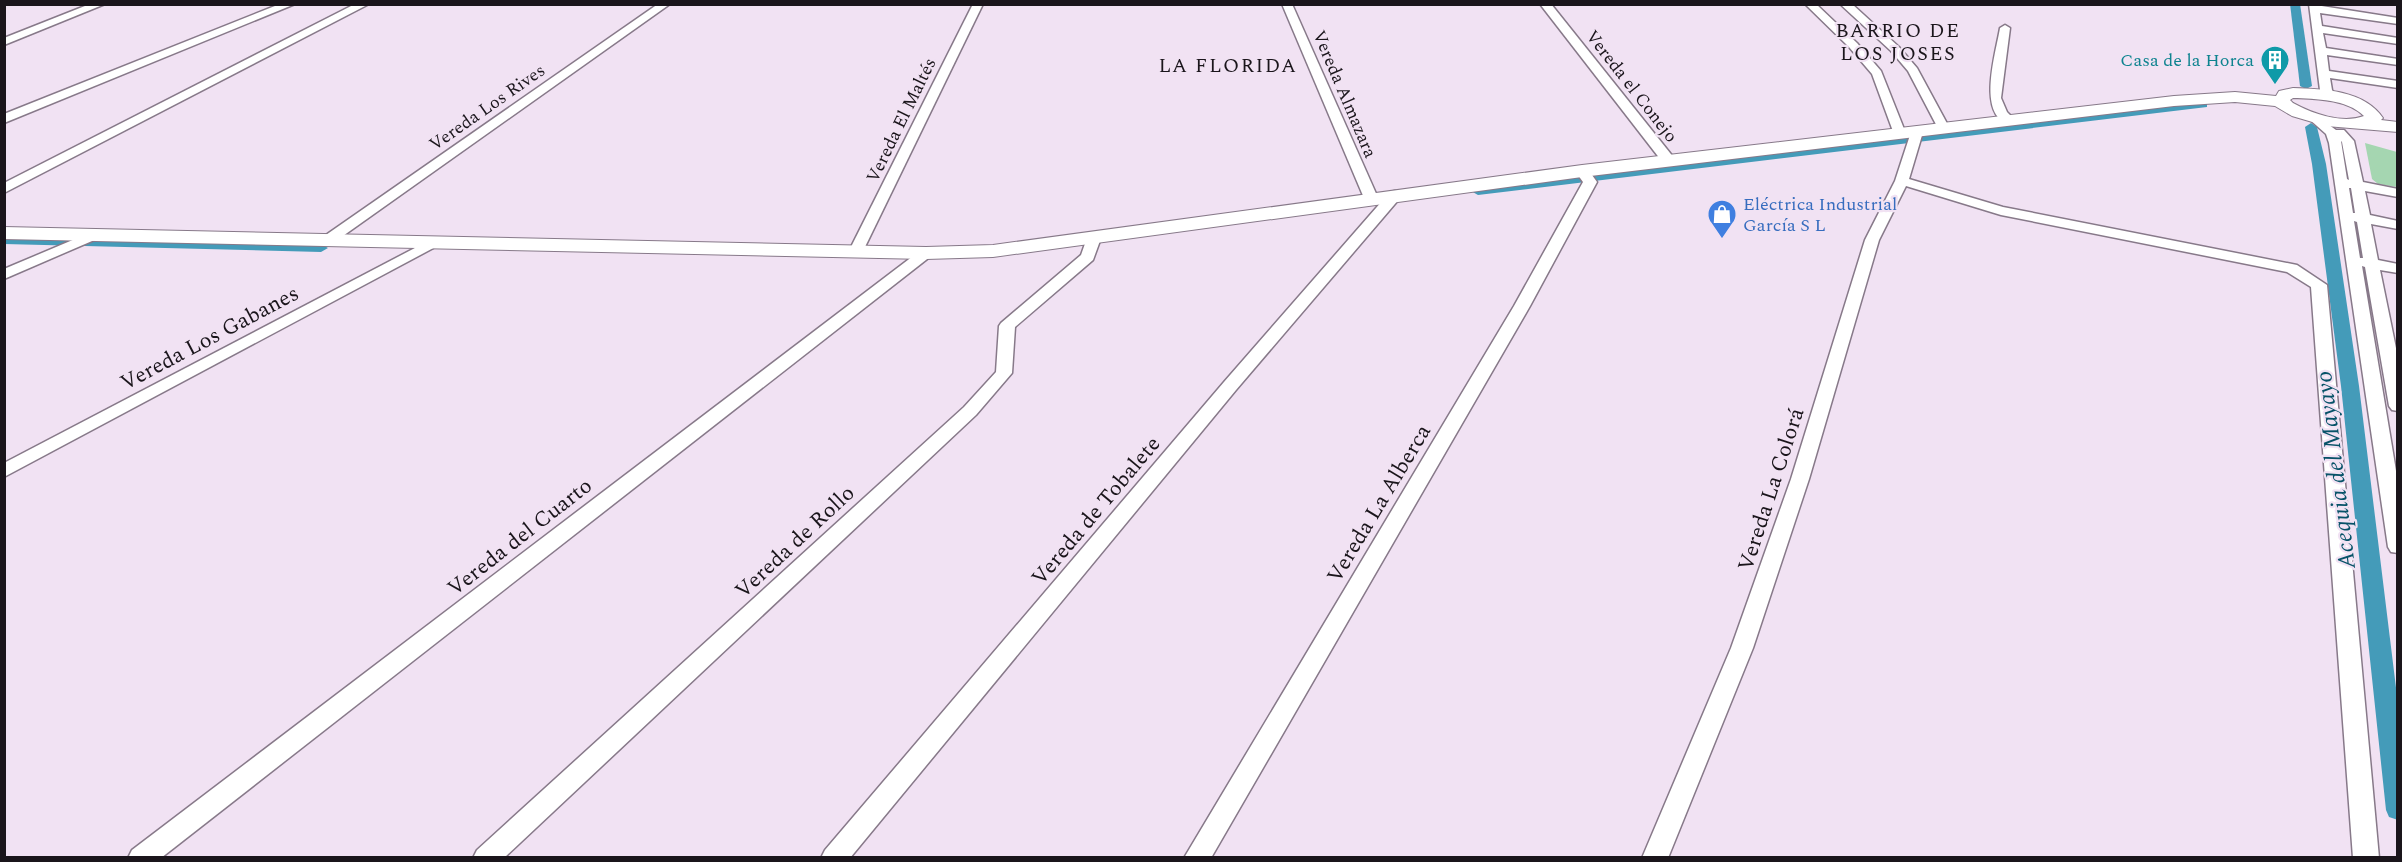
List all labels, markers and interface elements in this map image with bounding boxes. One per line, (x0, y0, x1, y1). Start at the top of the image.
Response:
district label: BARRIO DE LOS JOSES (1835, 16, 1961, 69)
street label: Vereda el Conejo (1579, 24, 1684, 148)
street label: Vereda Almazara (1305, 26, 1384, 163)
building icon: Casa de la Horca (2259, 44, 2291, 86)
place label: Casa de la Horca (2120, 47, 2254, 74)
district label: LA FLORIDA (1158, 51, 1298, 81)
street label: Vereda El Maltés (860, 53, 943, 187)
street label: Vereda Los Rives (424, 57, 551, 158)
place label: Eléctrica Industrial García S L (1743, 191, 1897, 239)
shop icon: Eléctrica Industrial García S L (1706, 198, 1738, 240)
street label: Vereda Los Gabanes (114, 277, 305, 399)
water label: Acequia del Mayayo (2306, 369, 2366, 572)
street label: Vereda La Colorá (1729, 403, 1813, 575)
street label: Vereda La Alberca (1319, 418, 1440, 589)
street label: Vereda de Tobalete (1024, 429, 1169, 593)
street label: Vereda del Cuarto (440, 470, 599, 604)
street label: Vereda de Rollo (728, 478, 862, 606)

